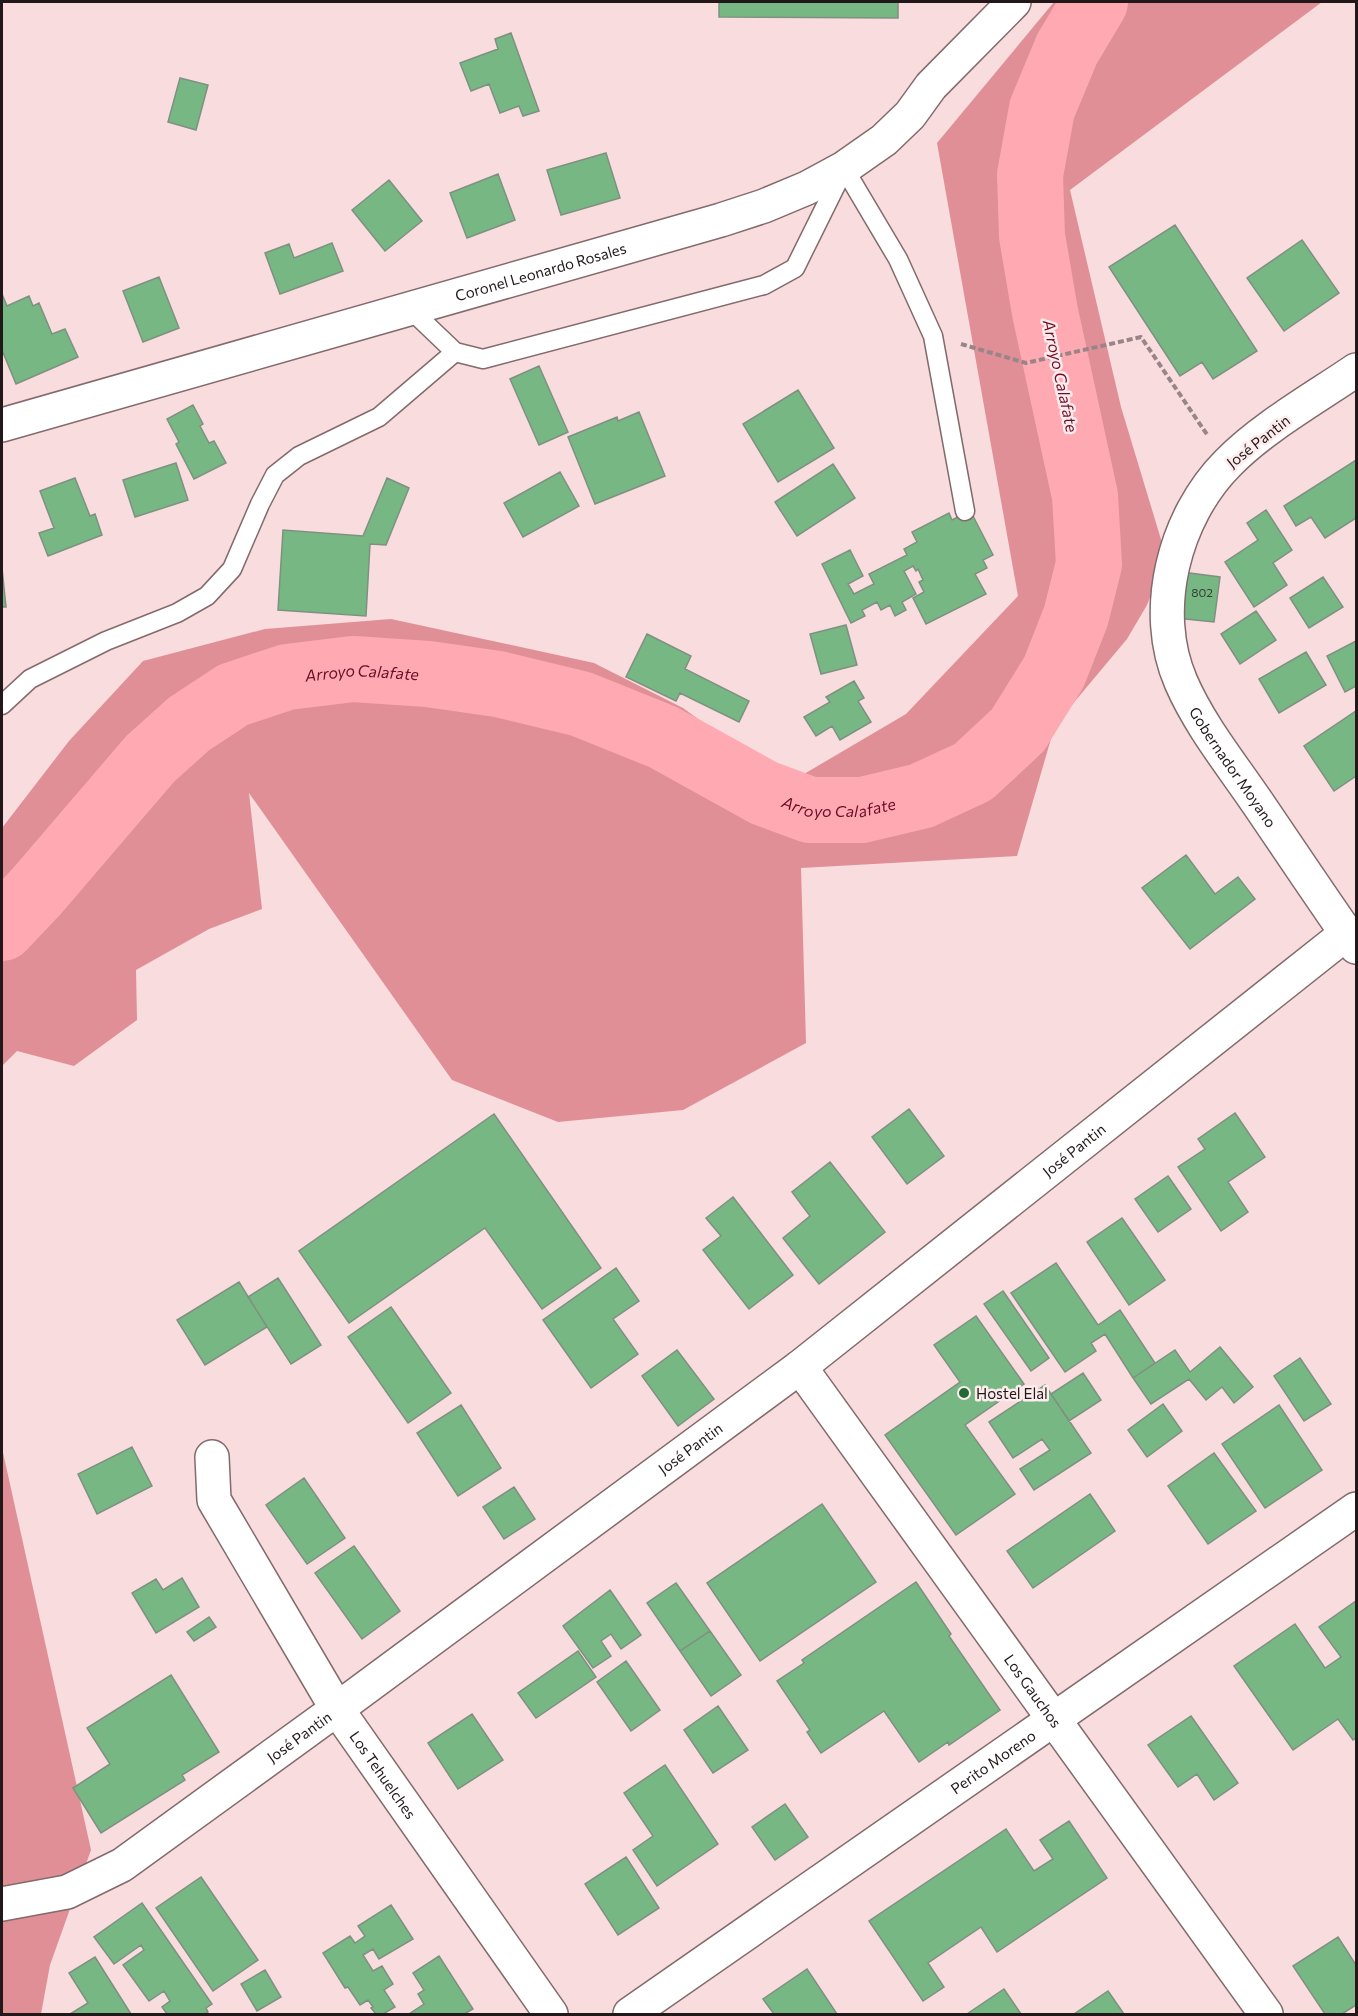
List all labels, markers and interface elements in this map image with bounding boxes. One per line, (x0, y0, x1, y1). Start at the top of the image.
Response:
street label: Coronel Leonardo Rosales (453, 238, 628, 304)
water label: Arroyo Calafate (1040, 317, 1082, 435)
street label: José Pantin (1223, 411, 1293, 471)
house number: 802 (1191, 585, 1213, 599)
water label: Arroyo Calafate (303, 659, 420, 684)
street label: Gobernador Moyano (1186, 703, 1280, 831)
water label: Arroyo Calafate (779, 791, 898, 820)
street label: José Pantin (1039, 1119, 1109, 1180)
place label: Hostel Elal (976, 1384, 1048, 1402)
marker: Hostel Elal (957, 1386, 971, 1400)
street label: José Pantin (654, 1419, 726, 1478)
street label: Los Gauchos (1001, 1651, 1066, 1731)
street label: José Pantin (263, 1707, 335, 1766)
street label: Perito Moreno (947, 1726, 1039, 1797)
street label: Los Tehuelches (346, 1728, 420, 1822)

